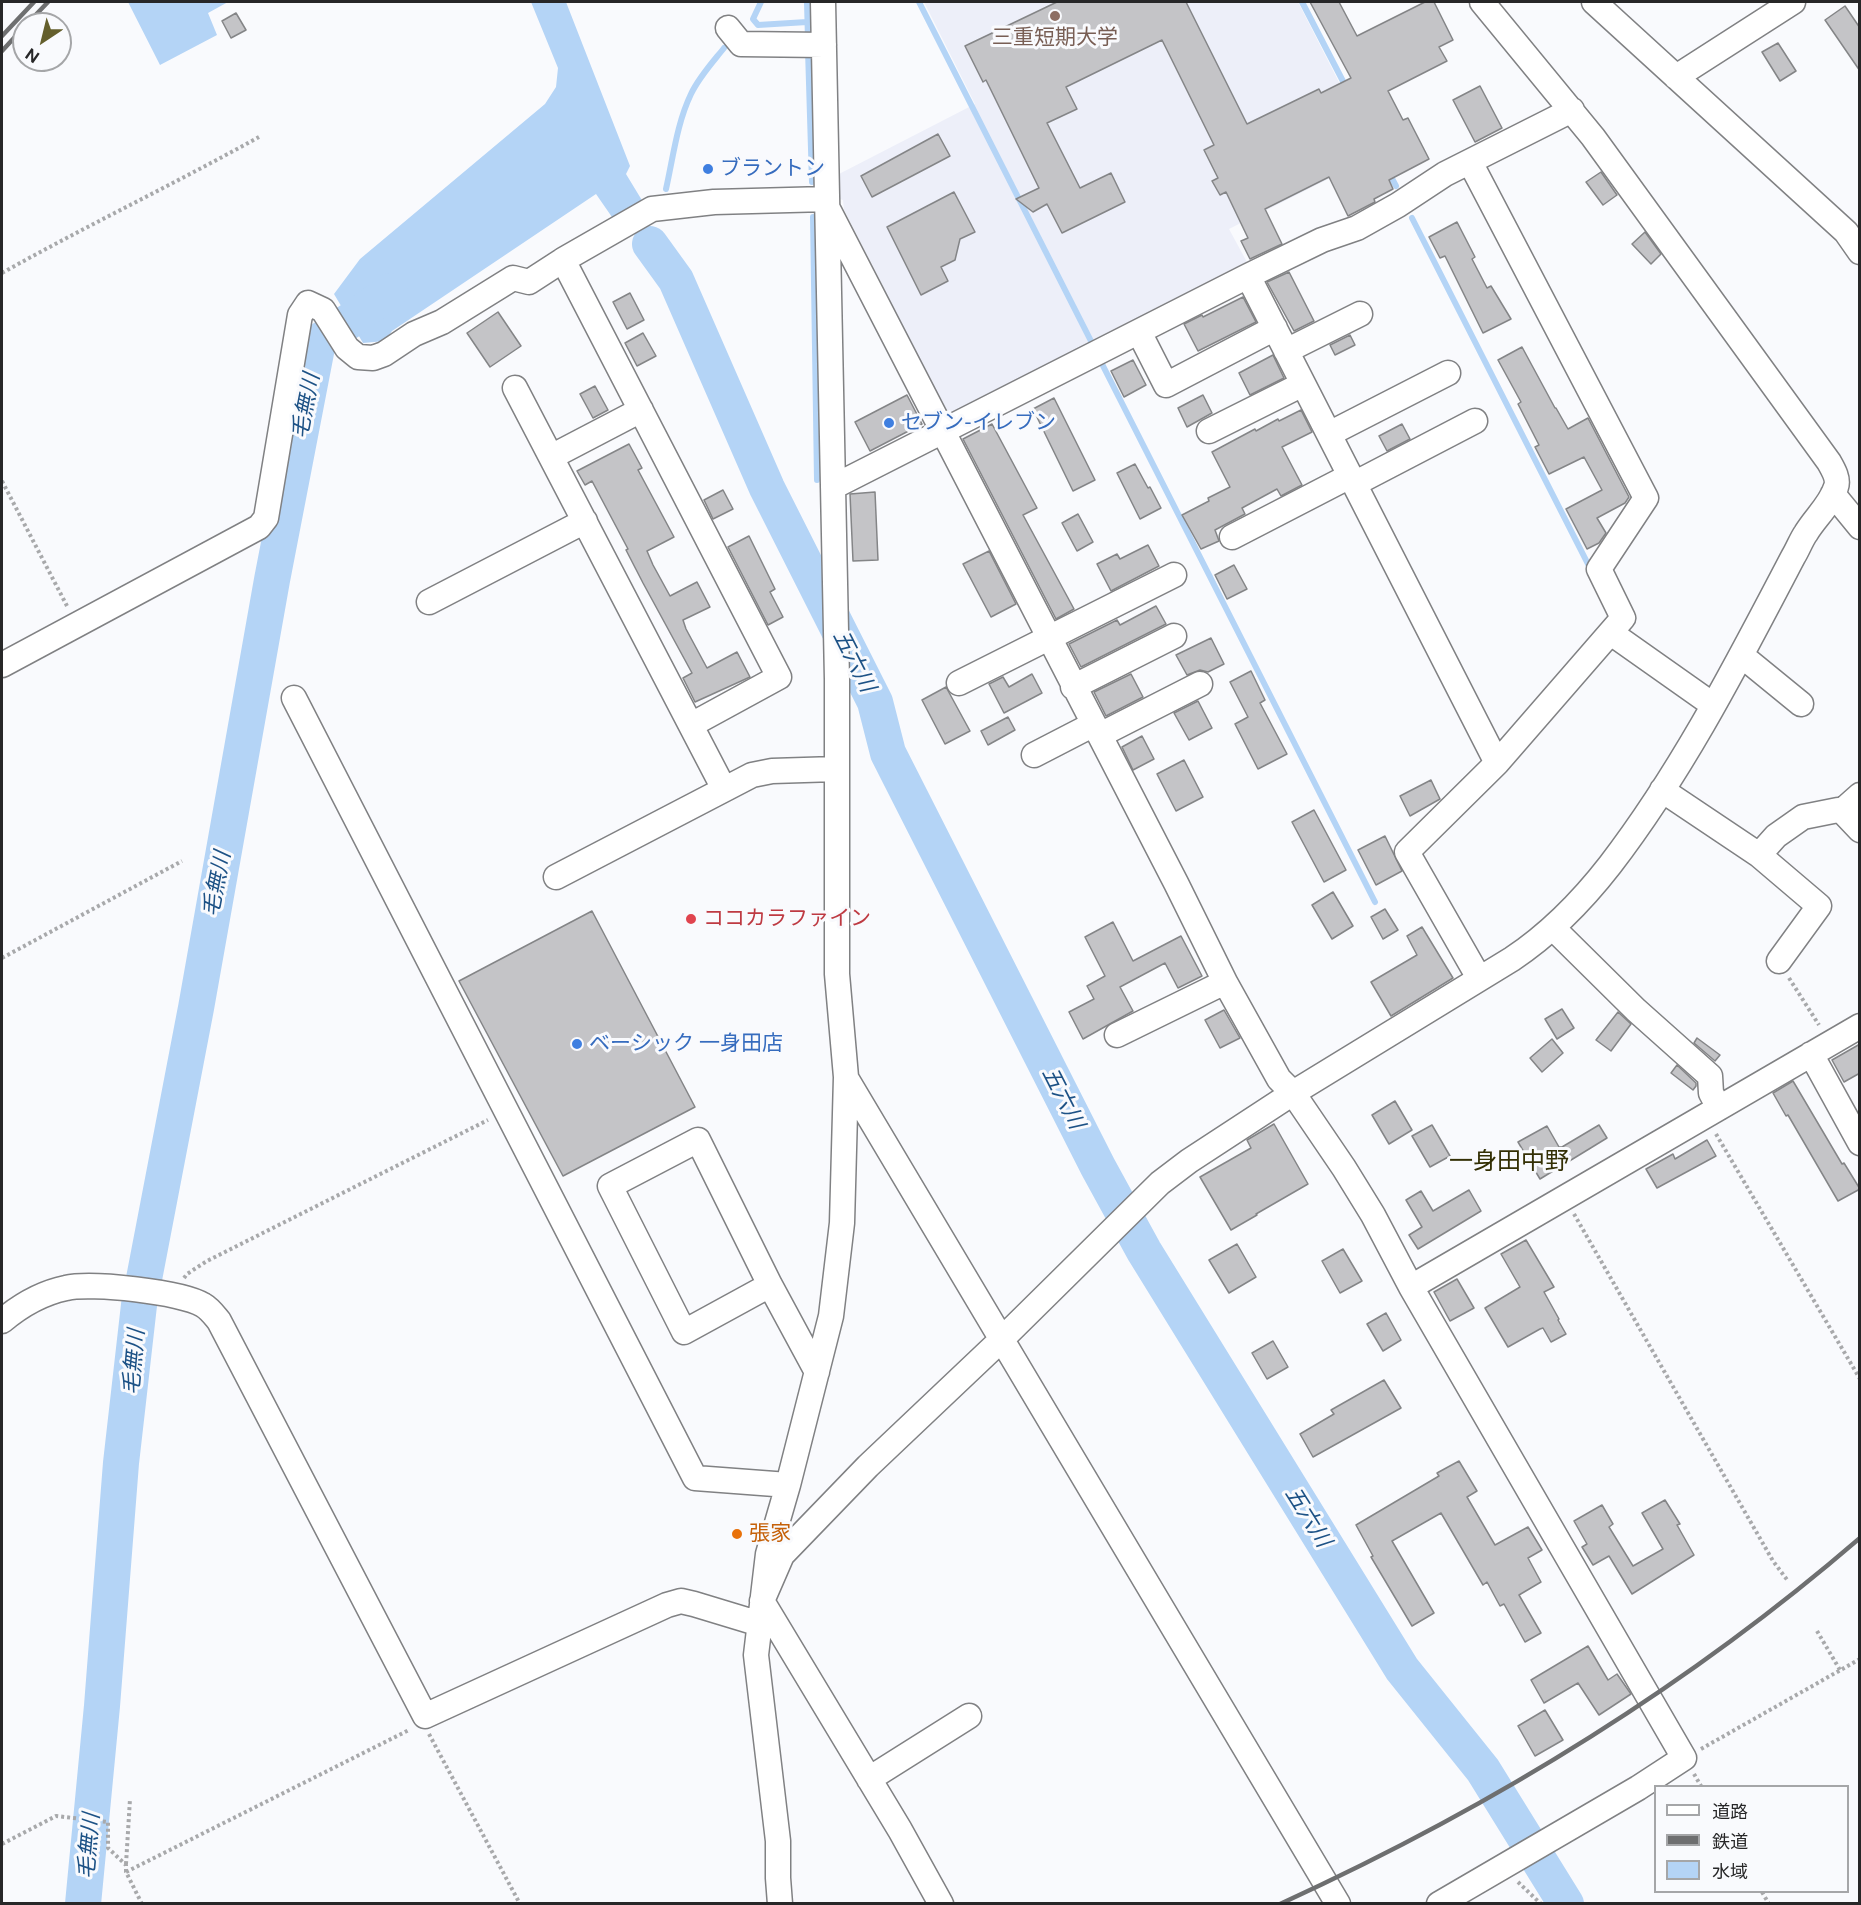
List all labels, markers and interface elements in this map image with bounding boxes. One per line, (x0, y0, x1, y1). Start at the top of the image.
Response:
marker: 三重短期大学 (1048, 9, 1062, 23)
north arrow (12, 12, 72, 72)
place label: 三重短期大学 (992, 25, 1118, 51)
text: N (22, 44, 43, 67)
place label: ブラントン (720, 156, 825, 182)
marker: ブラントン (701, 162, 715, 176)
water label: 毛無川 (287, 371, 325, 441)
place label: セブン-イレブン (901, 410, 1056, 436)
marker: セブン-イレブン (882, 416, 896, 430)
water label: 五六川 (827, 626, 881, 696)
water label: 毛無川 (198, 849, 236, 919)
place label: ココカラファイン (703, 906, 871, 932)
marker: ココカラファイン (684, 912, 698, 926)
place label: ベーシック 一身田店 (589, 1031, 783, 1057)
marker: ベーシック 一身田店 (570, 1037, 584, 1051)
water label: 五六川 (1036, 1063, 1090, 1133)
district label: 一身田中野 (1449, 1148, 1569, 1176)
water label: 毛無川 (118, 1328, 150, 1396)
water label: 五六川 (1279, 1482, 1337, 1552)
place label: 張家 (749, 1521, 791, 1547)
marker: 張家 (730, 1527, 744, 1541)
legend (1654, 1785, 1849, 1893)
text: 道路 (1712, 1801, 1748, 1822)
water label: 毛無川 (73, 1812, 105, 1880)
text: 鉄道 (1712, 1831, 1748, 1852)
text: 水域 (1712, 1861, 1748, 1882)

